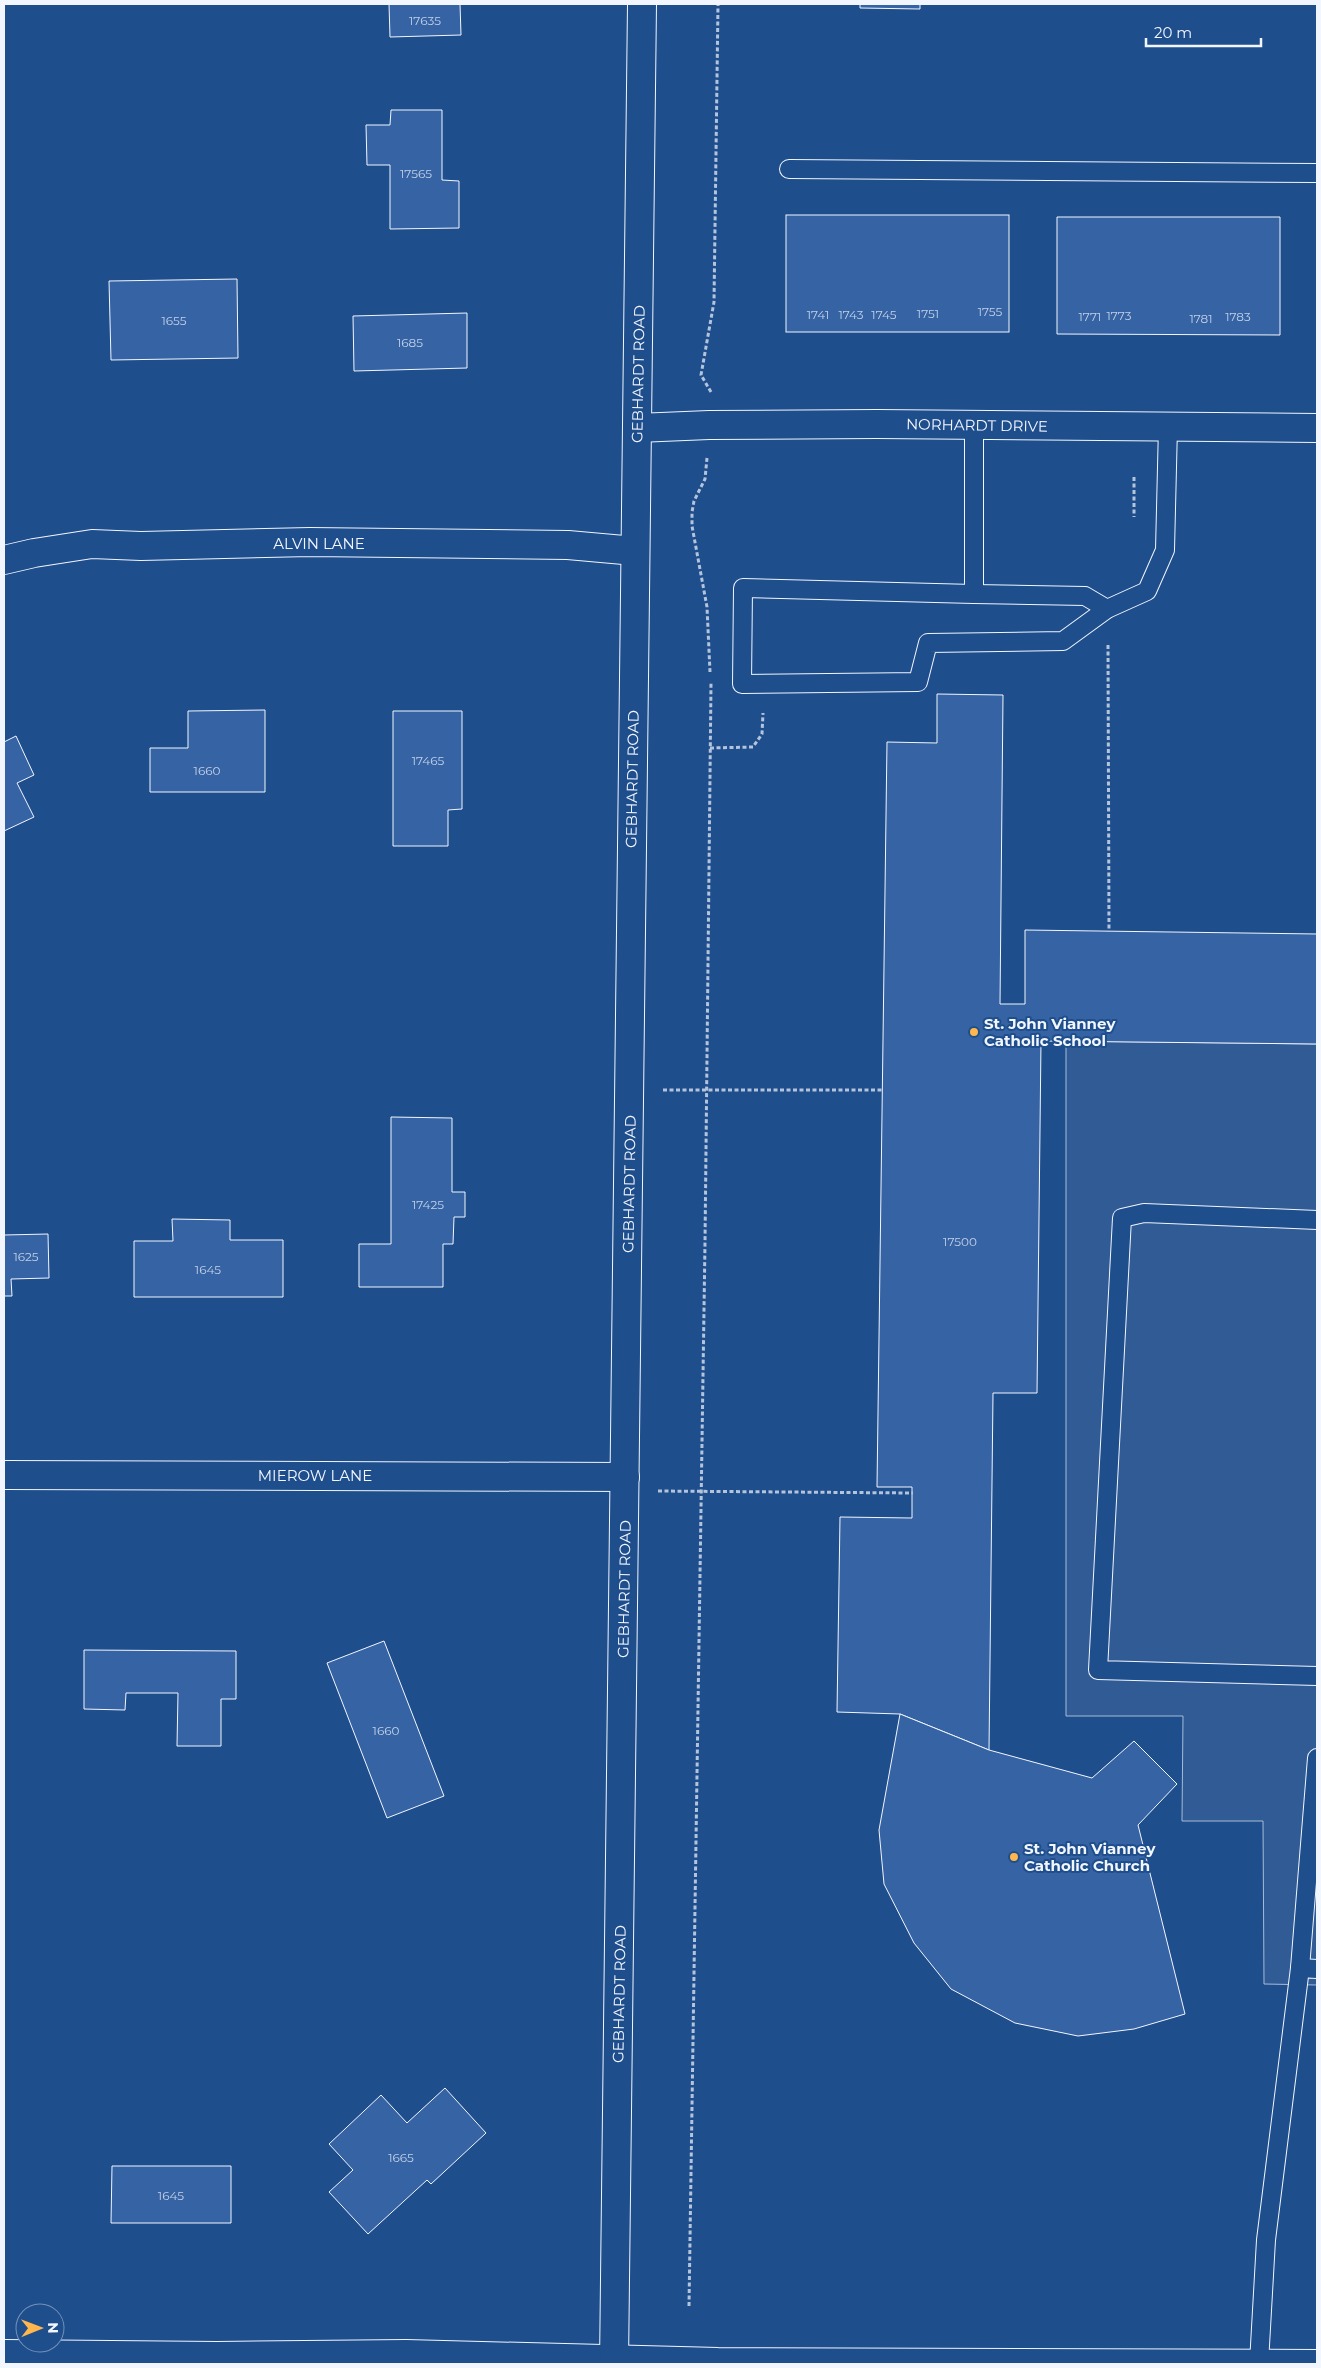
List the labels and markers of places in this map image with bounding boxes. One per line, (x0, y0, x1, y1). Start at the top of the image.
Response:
place label: St. John Vianney Catholic School (984, 1014, 1116, 1050)
marker: St. John Vianney Catholic School (968, 1026, 980, 1038)
place label: St. John Vianney Catholic Church (1024, 1839, 1156, 1875)
marker: St. John Vianney Catholic Church (1008, 1851, 1020, 1863)

